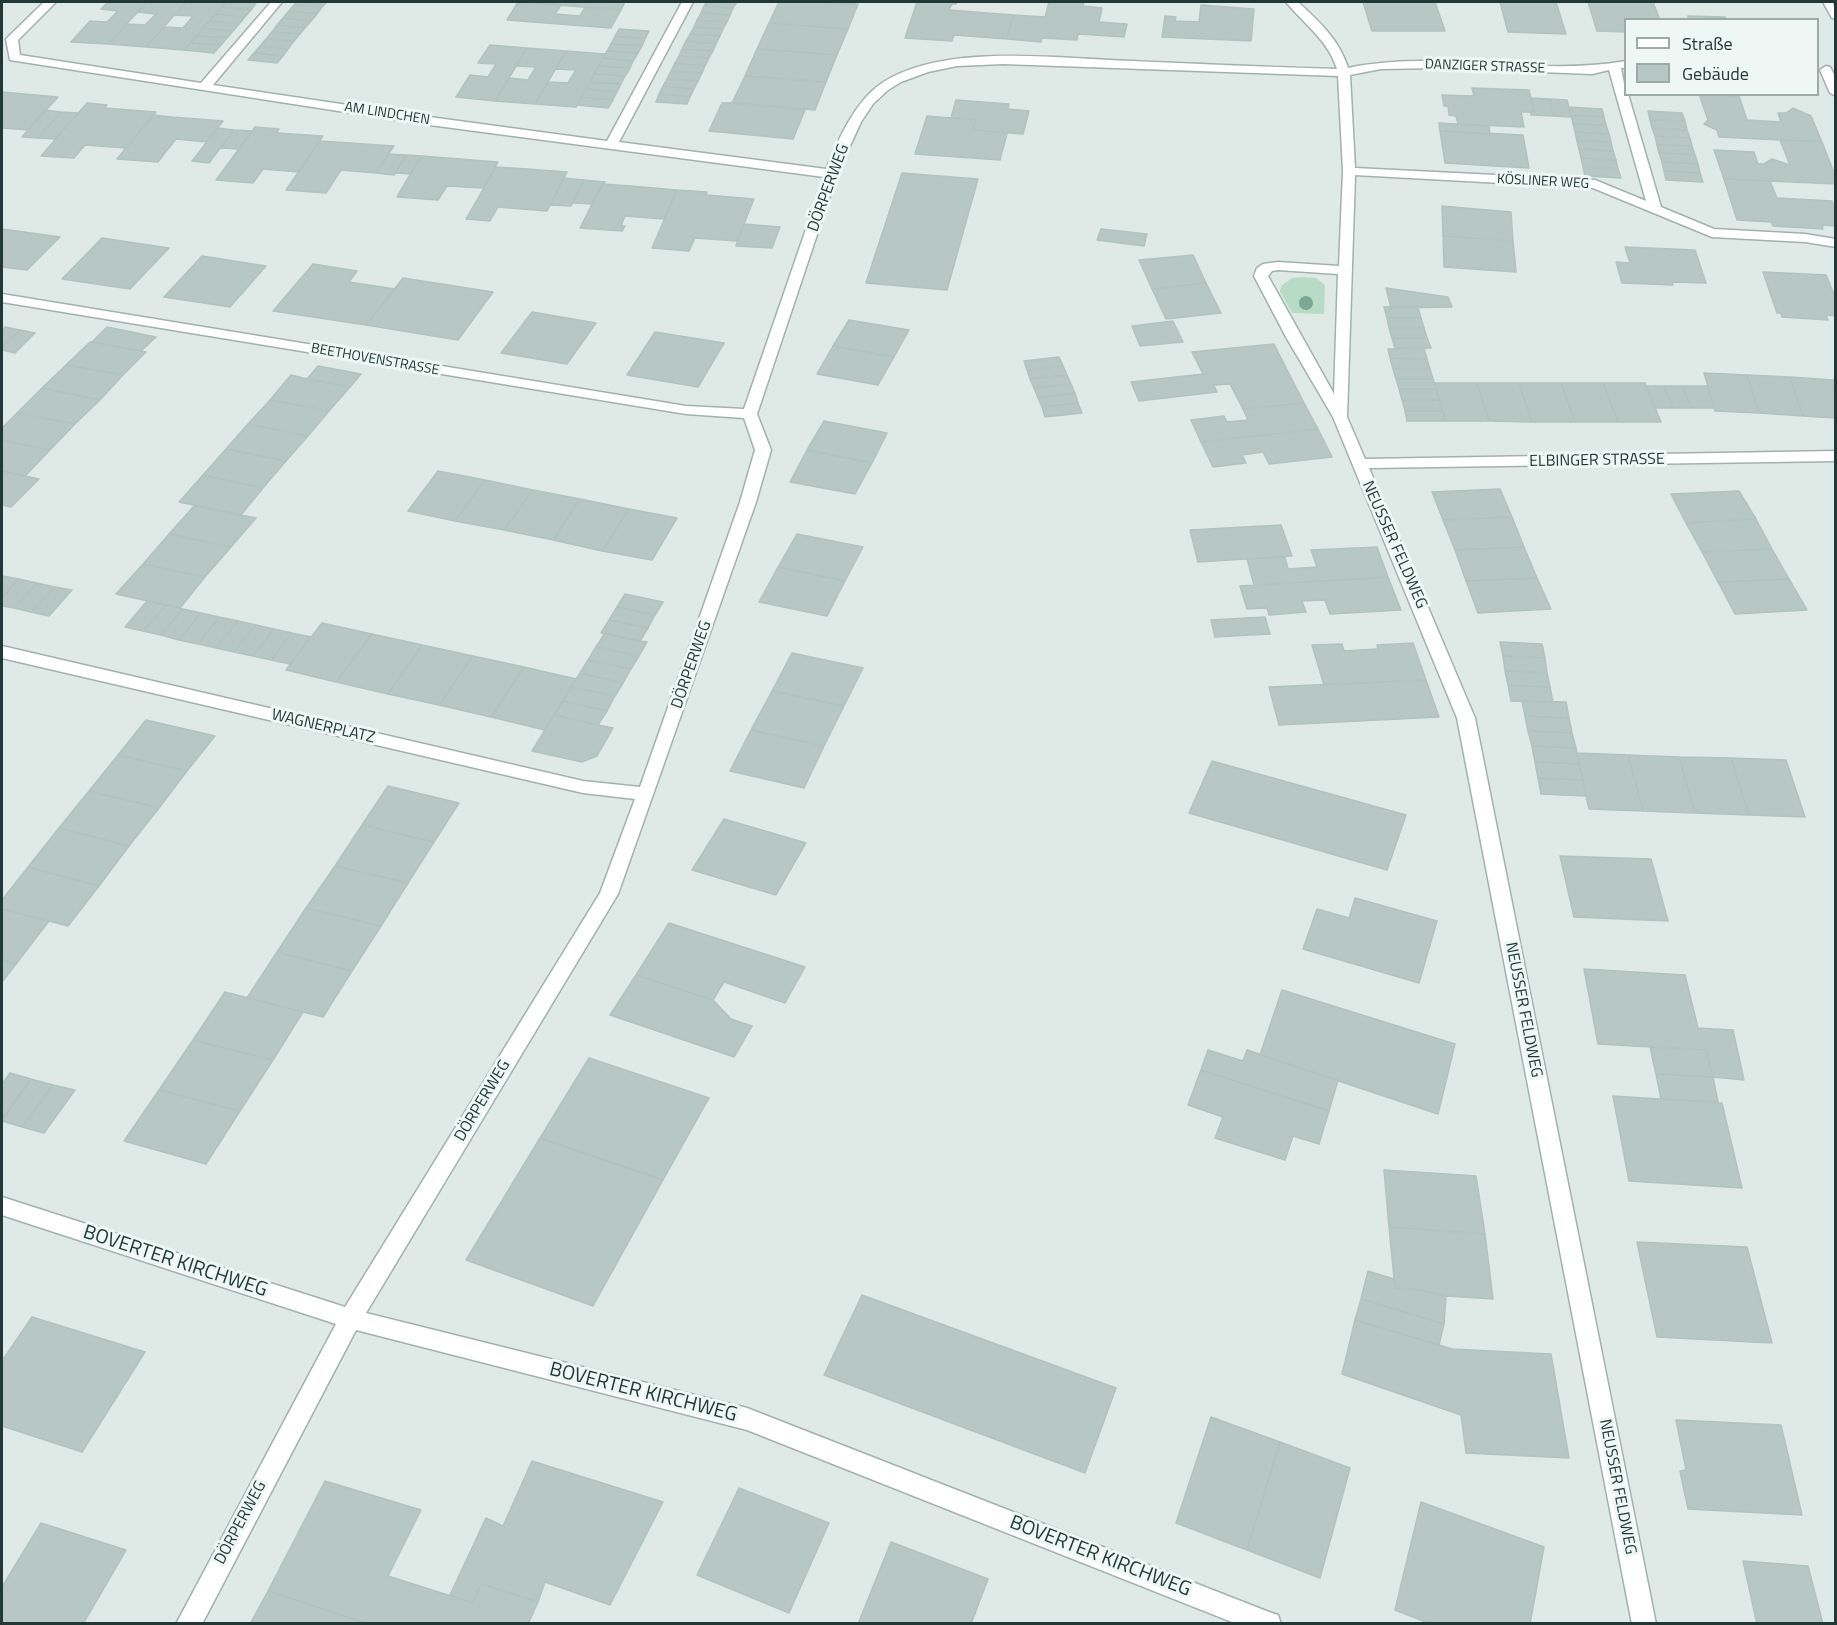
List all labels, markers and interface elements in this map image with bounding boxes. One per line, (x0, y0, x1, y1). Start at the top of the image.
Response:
legend (1624, 18, 1819, 96)
text: Straße (1682, 30, 1733, 57)
street label: DANZIGER STRASSE (1425, 57, 1545, 77)
text: Gebäude (1682, 60, 1749, 87)
street label: AM LINDCHEN (343, 99, 431, 129)
street label: DÖRPERWEG (804, 142, 854, 234)
street label: KÖSLINER WEG (1496, 171, 1590, 193)
street label: BEETHOVENSTRASSE (310, 340, 440, 380)
street label: ELBINGER STRASSE (1529, 450, 1665, 472)
street label: NEUSSER FELDWEG (1357, 478, 1431, 612)
street label: DÖRPERWEG (668, 619, 716, 711)
street label: WAGNERPLATZ (269, 706, 377, 748)
street label: NEUSSER FELDWEG (1500, 941, 1546, 1079)
street label: DÖRPERWEG (451, 1057, 515, 1145)
street label: BOVERTER KIRCHWEG (80, 1221, 270, 1303)
street label: BOVERTER KIRCHWEG (547, 1358, 739, 1428)
street label: NEUSSER FELDWEG (1594, 1418, 1640, 1556)
street label: DÖRPERWEG (211, 1478, 271, 1568)
street label: BOVERTER KIRCHWEG (1006, 1511, 1194, 1603)

